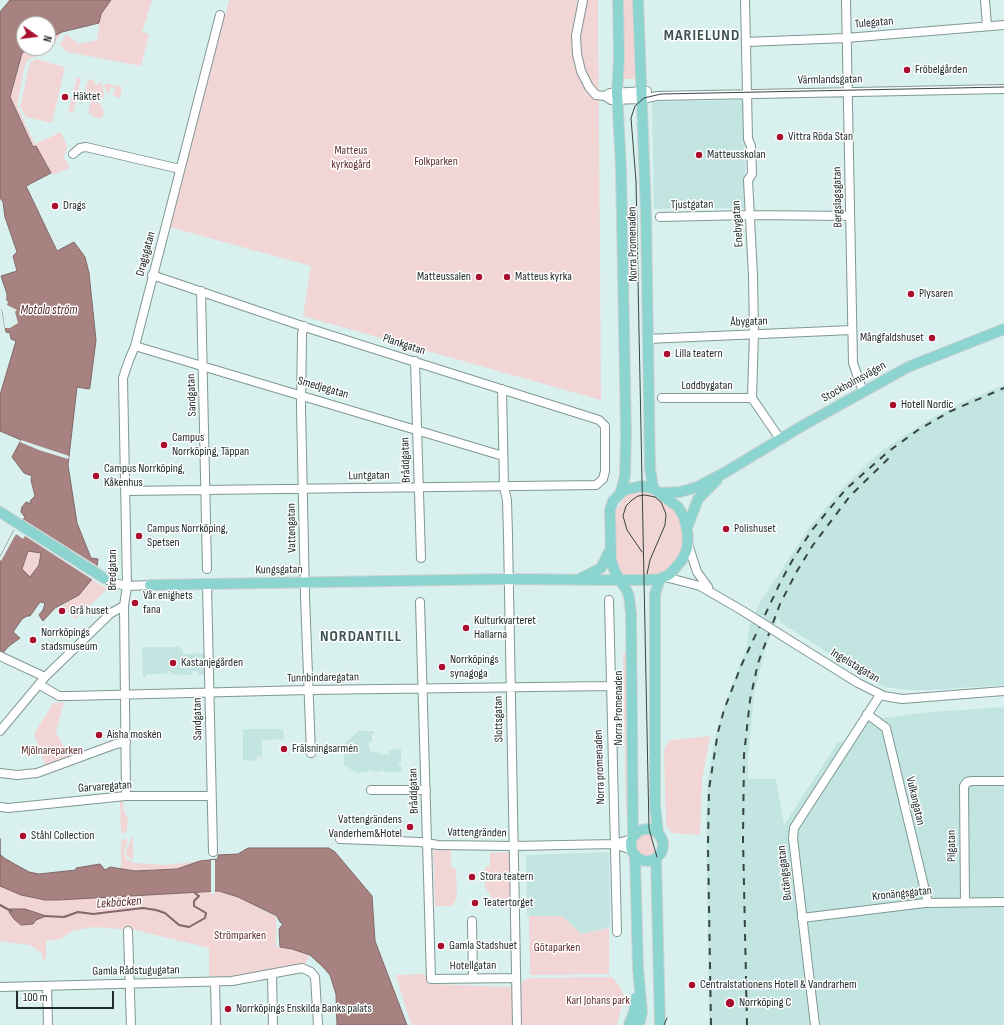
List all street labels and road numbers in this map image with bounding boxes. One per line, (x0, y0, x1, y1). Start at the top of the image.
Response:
street label: Tulegatan (854, 14, 894, 32)
street label: Värmlandsgatan (798, 72, 862, 88)
street label: Bergslagsgatan (830, 166, 846, 228)
street label: Tjustgatan (671, 197, 713, 213)
street label: Enebygatan (729, 200, 747, 248)
street label: Norra Promenaden (625, 206, 641, 282)
street label: Dragsgatan (133, 230, 159, 278)
street label: Åbygatan (730, 314, 768, 330)
street label: Plankgatan (381, 331, 427, 359)
street label: Stockholmsvägen (819, 358, 889, 406)
street label: Sandgatan (184, 374, 200, 416)
street label: Smedjegatan (296, 374, 350, 402)
street label: Loddbygatan (681, 379, 733, 393)
street label: Bråddgatan (398, 437, 414, 483)
street label: Luntgatan (348, 468, 390, 484)
street label: Vattengatan (284, 503, 300, 553)
street label: Bredgatan (106, 549, 120, 591)
street label: Kungsgatan (255, 562, 303, 578)
street label: Ingelstagatan (828, 646, 882, 686)
street label: Tunnbindaregatan (287, 670, 359, 686)
street label: Norra Promenaden (612, 671, 626, 745)
street label: Slottsgatan (491, 696, 507, 742)
street label: Sandgatan (190, 698, 206, 740)
street label: Norra promenaden (591, 729, 609, 805)
street label: Bråddgatan (406, 768, 422, 814)
street label: Vulkangatan (902, 775, 928, 827)
street label: Garvaregatan (78, 778, 132, 796)
street label: Vattengränden (447, 825, 507, 841)
street label: Pilgatan (945, 830, 959, 862)
street label: Butängsgatan (774, 845, 796, 901)
street label: Kronängsgatan (871, 884, 933, 904)
street label: Hotellgatan (450, 958, 496, 974)
street label: Gamla Rådstugugatan (92, 963, 180, 979)

